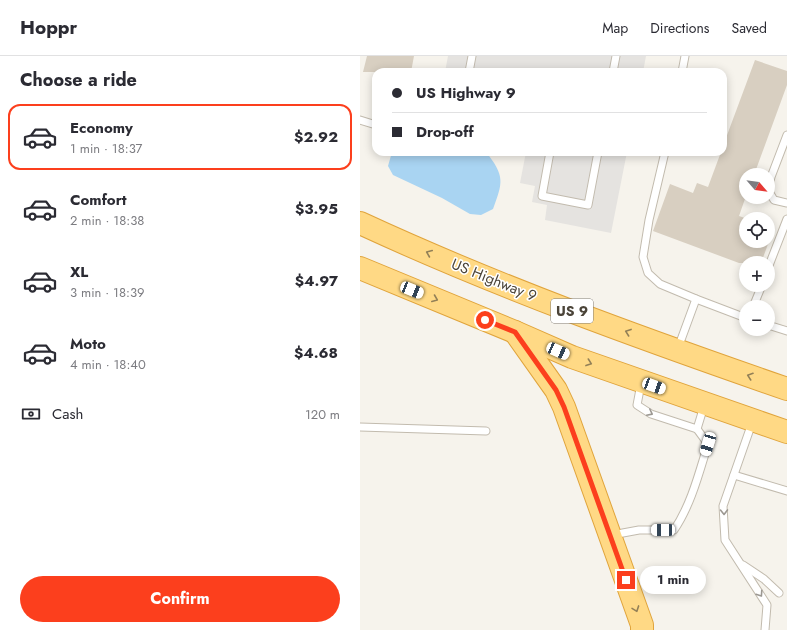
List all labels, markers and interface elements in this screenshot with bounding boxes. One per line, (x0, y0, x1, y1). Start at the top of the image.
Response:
text: Hoppr (20, 14, 77, 41)
text: Map (602, 18, 628, 38)
text: Directions (650, 18, 710, 38)
text: Saved (732, 18, 767, 38)
text: Choose a ride (20, 67, 137, 93)
text: US Highway 9 (416, 82, 516, 104)
text: Economy (70, 117, 133, 139)
icon: car (22, 119, 58, 155)
text: Drop-off (416, 121, 474, 143)
text: $2.92 (294, 126, 338, 148)
text: 1 min · 18:37 (70, 139, 142, 158)
north arrow (739, 168, 775, 204)
map controls (739, 168, 775, 336)
text: Comfort (70, 189, 127, 211)
icon: car (22, 191, 58, 227)
text: $3.95 (295, 198, 338, 220)
text: 2 min · 18:38 (70, 211, 144, 230)
button: locate (739, 212, 775, 248)
one-way arrow (426, 250, 433, 258)
street label: US Highway 9 (448, 253, 540, 307)
button: + (739, 256, 775, 292)
text: XL (70, 261, 88, 283)
icon: car (22, 263, 58, 299)
text: $4.97 (295, 270, 338, 292)
car (399, 280, 425, 300)
text: 3 min · 18:39 (70, 283, 144, 302)
one-way arrow (430, 294, 438, 302)
road number: US 9 (551, 299, 593, 323)
button: − (739, 300, 775, 336)
route start (476, 311, 494, 329)
one-way arrow (624, 329, 631, 337)
text: Moto (70, 333, 106, 355)
icon: car (22, 335, 58, 371)
car (545, 341, 571, 361)
text: $4.68 (294, 342, 338, 364)
text: 4 min · 18:40 (70, 355, 146, 374)
one-way arrow (585, 359, 592, 367)
one-way arrow (747, 372, 754, 381)
car (641, 376, 667, 396)
icon: cash (20, 403, 42, 425)
text: Cash (52, 403, 83, 425)
text: 120 m (305, 405, 340, 424)
one-way arrow (646, 408, 653, 415)
car (699, 431, 717, 457)
one-way arrow (720, 509, 728, 515)
car (651, 524, 675, 536)
callout: 1 min (640, 566, 706, 594)
text: 1 min (657, 570, 689, 589)
route end (617, 571, 635, 589)
button: Confirm (20, 576, 340, 622)
one-way arrow (755, 590, 763, 597)
one-way arrow (631, 606, 640, 613)

